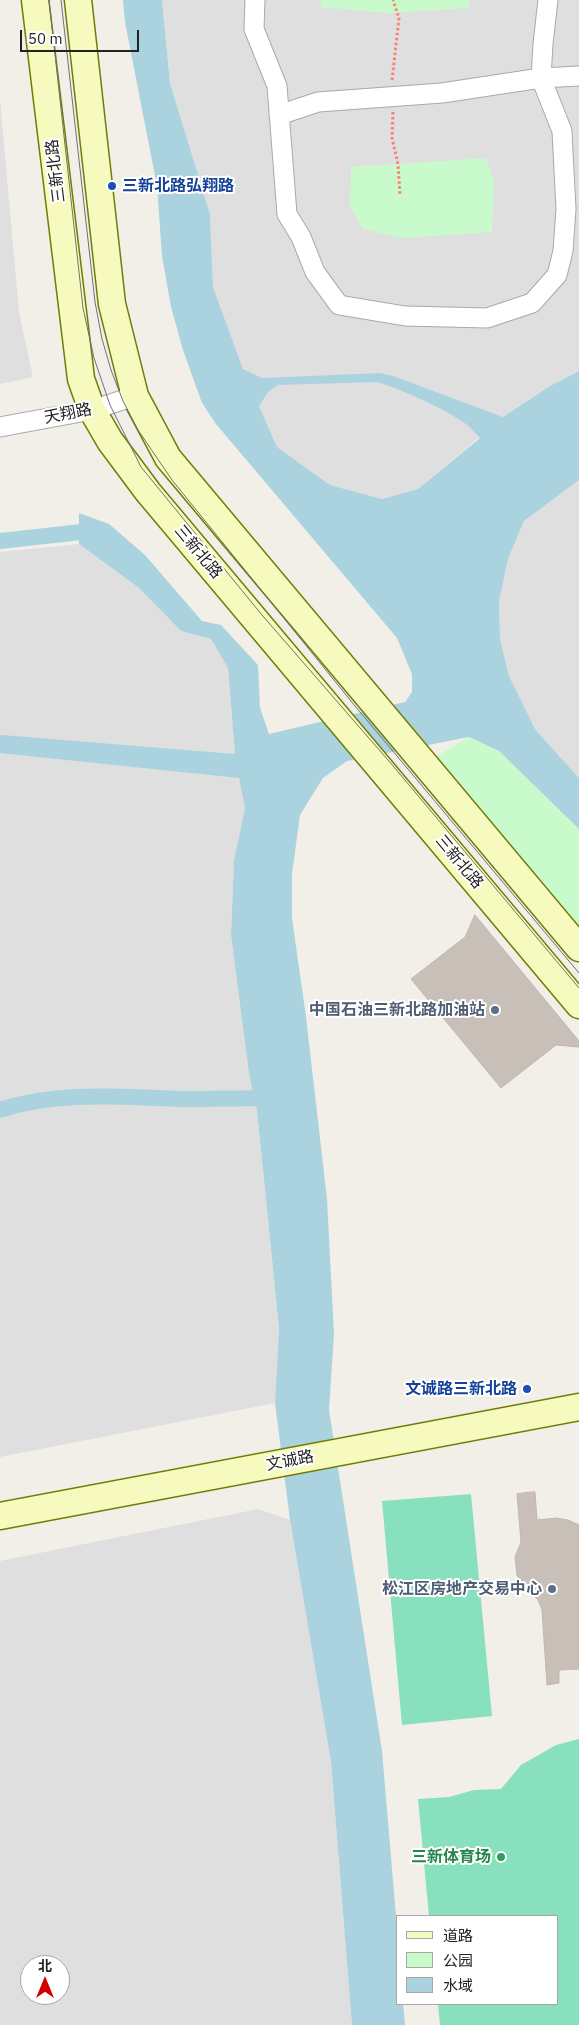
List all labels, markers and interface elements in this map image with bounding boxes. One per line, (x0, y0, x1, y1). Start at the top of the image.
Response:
scale bar (22, 20, 141, 52)
text: 50 m (28, 29, 63, 48)
street label: 三新北路 (43, 138, 69, 204)
place label: 三新北路弘翔路 (122, 176, 234, 196)
marker: 三新北路弘翔路 (106, 180, 118, 192)
street label: 天翔路 (43, 400, 93, 428)
street label: 三新北路 (170, 521, 226, 583)
street label: 三新北路 (431, 831, 487, 893)
place label: 中国石油三新北路加油站 (309, 1000, 485, 1020)
marker: 中国石油三新北路加油站 (489, 1004, 501, 1016)
place label: 文诚路三新北路 (405, 1379, 517, 1399)
marker: 文诚路三新北路 (521, 1383, 533, 1395)
street label: 文诚路 (265, 1447, 315, 1475)
place label: 松江区房地产交易中心 (382, 1579, 542, 1599)
marker: 松江区房地产交易中心 (546, 1583, 558, 1595)
place label: 三新体育场 (411, 1847, 491, 1867)
marker: 三新体育场 (495, 1851, 507, 1863)
legend (396, 1915, 559, 2005)
text: 道路 (443, 1926, 473, 1945)
text: 公园 (443, 1951, 473, 1970)
north arrow (20, 1955, 70, 2005)
text: 北 (38, 1957, 52, 1975)
text: 水域 (443, 1976, 473, 1995)

